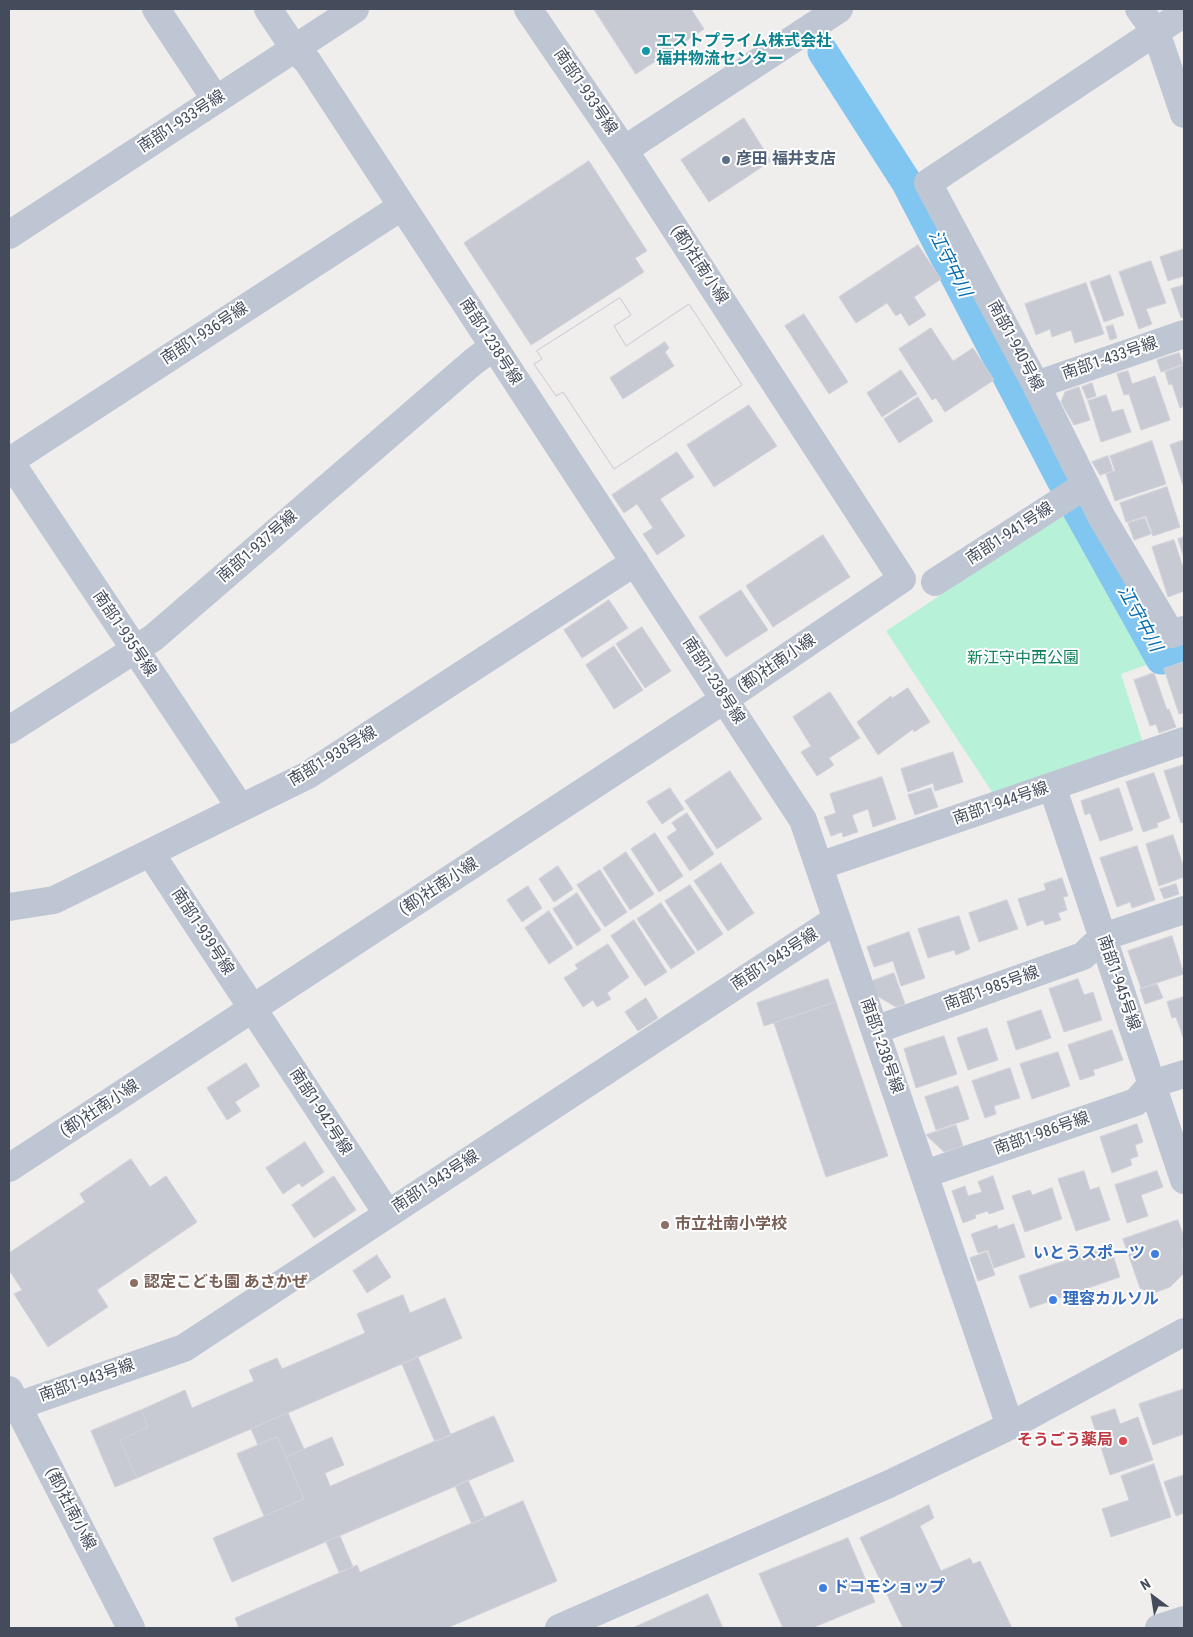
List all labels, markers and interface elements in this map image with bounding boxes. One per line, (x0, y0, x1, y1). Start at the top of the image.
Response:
place label: エストプライム株式会社 福井物流センター (656, 32, 832, 70)
street label: 南部1-933号線 (549, 45, 621, 139)
marker: エストプライム株式会社 福井物流センター (640, 45, 652, 57)
street label: 南部1-933号線 (135, 87, 229, 157)
place label: 彦田 福井支店 (736, 150, 836, 170)
marker: 彦田 福井支店 (720, 154, 732, 166)
street label: (都)社南小線 (666, 222, 732, 308)
water label: 江守中川 (923, 227, 975, 301)
street label: 南部1-238号線 (455, 295, 525, 389)
street label: 南部1-940号線 (983, 298, 1047, 394)
street label: 南部1-936号線 (158, 299, 252, 369)
street label: 南部1-433号線 (1060, 334, 1160, 384)
street label: 南部1-941号線 (963, 499, 1057, 569)
street label: 南部1-937号線 (214, 507, 302, 587)
water label: 江守中川 (1112, 582, 1166, 656)
street label: 南部1-935号線 (88, 587, 160, 681)
street label: (都)社南小線 (734, 631, 820, 697)
street label: 南部1-238号線 (678, 634, 748, 728)
park label: 新江守中西公園 (967, 649, 1079, 669)
street label: 南部1-938号線 (285, 723, 381, 791)
street label: 南部1-944号線 (951, 779, 1051, 829)
street label: (都)社南小線 (396, 854, 482, 920)
street label: 南部1-939号線 (167, 885, 237, 979)
street label: 南部1-943号線 (728, 925, 822, 995)
street label: 南部1-945号線 (1093, 933, 1143, 1033)
street label: 南部1-985号線 (942, 963, 1042, 1015)
street label: 南部1-238号線 (856, 996, 906, 1096)
street label: 南部1-942号線 (285, 1065, 355, 1159)
street label: (都)社南小線 (57, 1076, 143, 1142)
street label: 南部1-986号線 (992, 1109, 1092, 1159)
street label: 南部1-943号線 (389, 1147, 483, 1217)
place label: 市立社南小学校 (675, 1215, 787, 1235)
marker: 市立社南小学校 (659, 1219, 671, 1231)
place label: いとうスポーツ (1033, 1244, 1145, 1264)
marker: いとうスポーツ (1149, 1248, 1161, 1260)
place label: 認定こども園 あさかぜ (144, 1273, 308, 1293)
marker: 認定こども園 あさかぜ (128, 1277, 140, 1289)
place label: 理容カルソル (1063, 1290, 1159, 1310)
marker: 理容カルソル (1047, 1294, 1059, 1306)
street label: 南部1-943号線 (37, 1356, 137, 1406)
place label: そうごう薬局 (1017, 1431, 1113, 1451)
marker: そうごう薬局 (1117, 1435, 1129, 1447)
street label: (都)社南小線 (41, 1464, 99, 1554)
north arrow (1128, 1572, 1178, 1622)
text: N (1137, 1575, 1153, 1593)
place label: ドコモショップ (833, 1578, 945, 1598)
marker: ドコモショップ (817, 1582, 829, 1594)

